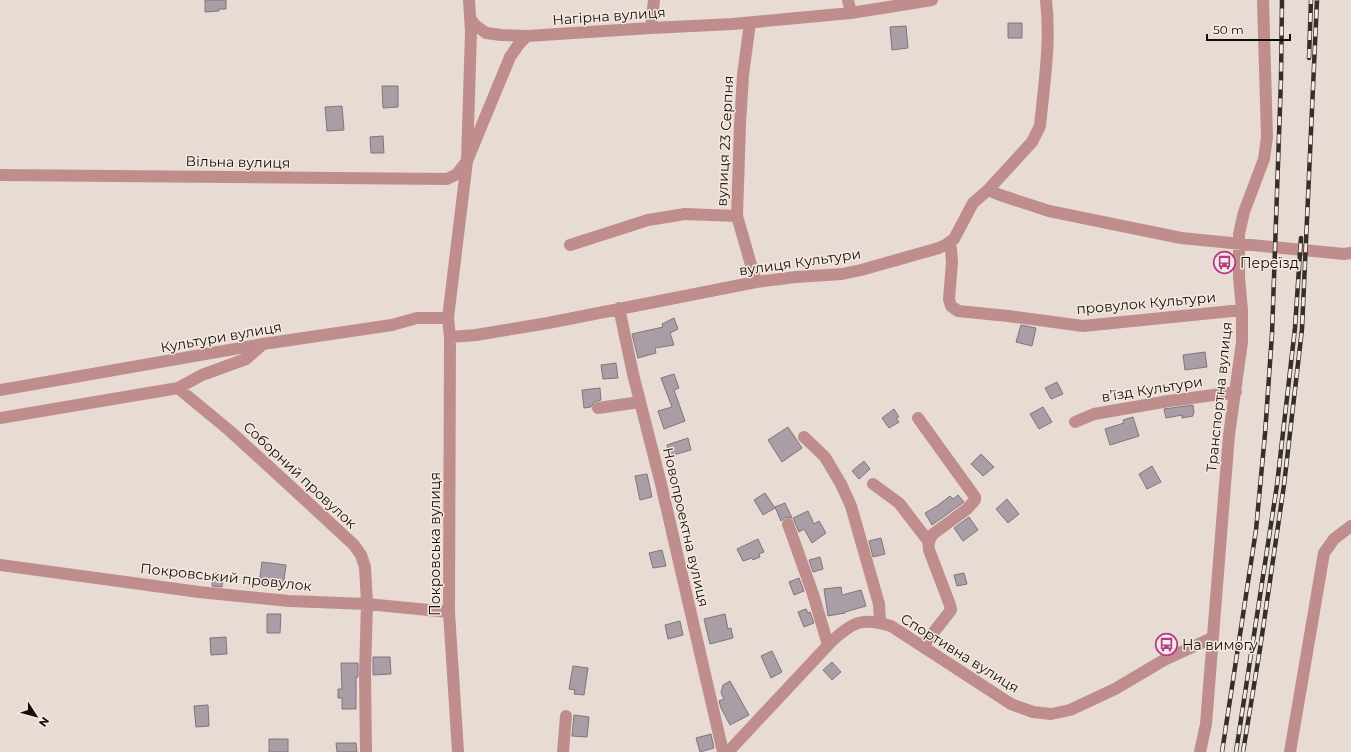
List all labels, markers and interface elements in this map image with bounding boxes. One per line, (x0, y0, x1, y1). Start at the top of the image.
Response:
street label: Нагірна вулиця (552, 3, 666, 29)
scale bar (1207, 16, 1290, 42)
text: 50 m (1213, 22, 1244, 37)
street label: вулиця 23 Серпня (713, 75, 737, 207)
street label: Вільна вулиця (185, 152, 291, 172)
street label: вулиця Культури (738, 245, 862, 279)
bus stop icon: Переїзд (1212, 250, 1238, 276)
place label: Переїзд (1240, 254, 1299, 272)
street label: провулок Культури (1075, 288, 1217, 318)
street label: Культури вулиця (159, 317, 283, 357)
street label: Транспортна вулиця (1202, 321, 1236, 473)
street label: в’їзд Культури (1100, 372, 1204, 406)
street label: Соборний провулок (240, 418, 360, 532)
street label: Новопроектна вулиця (659, 446, 713, 608)
street label: Покровська вулиця (426, 472, 444, 616)
street label: Покровський провулок (139, 559, 313, 595)
street label: Спортивна вулиця (897, 609, 1023, 697)
bus stop icon: На вимогу (1153, 632, 1179, 658)
place label: На вимогу (1182, 636, 1258, 654)
north arrow (16, 696, 56, 736)
text: N (36, 714, 52, 730)

